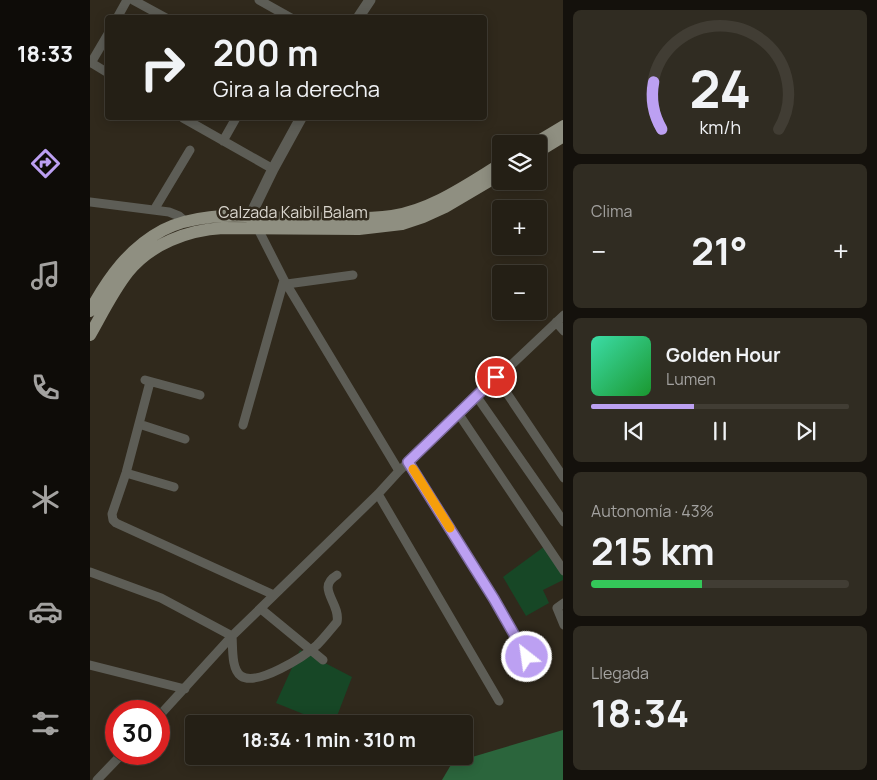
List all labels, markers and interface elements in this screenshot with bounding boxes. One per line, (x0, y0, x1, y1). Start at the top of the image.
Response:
text: 200 m (213, 29, 318, 77)
icon: right (130, 35, 195, 100)
text: 18:33 (17, 39, 73, 69)
text: 24 (689, 53, 751, 124)
text: Gira a la derecha (213, 74, 380, 104)
text: km/h (699, 115, 741, 139)
map controls (492, 135, 547, 320)
button: layers (492, 135, 547, 190)
icon: directions (28, 146, 63, 181)
button: + (492, 200, 547, 255)
text: Clima (591, 200, 632, 222)
street label: Calzada Kaibil Balam (218, 201, 368, 223)
text: 21° (691, 224, 748, 276)
text: − (591, 232, 606, 270)
text: + (833, 232, 849, 270)
icon: music (28, 258, 63, 293)
button: − (492, 265, 547, 320)
text: Golden Hour (666, 342, 780, 368)
pin (475, 356, 517, 398)
icon: arrive (482, 363, 510, 391)
text: Lumen (666, 368, 716, 390)
icon: phone (28, 370, 63, 405)
icon: previous (620, 417, 648, 445)
icon: pause (706, 417, 734, 445)
icon: next (792, 417, 820, 445)
icon: climate (28, 482, 63, 517)
text: Autonomía · 43% (591, 500, 714, 522)
text: 215 km (591, 524, 715, 576)
icon: car (28, 594, 63, 629)
position arrow (500, 630, 552, 682)
text: Llegada (591, 662, 649, 684)
text: 18:34 (591, 686, 689, 738)
speed limit sign: 30 (105, 700, 170, 765)
icon: filters (28, 706, 63, 741)
text: 18:34 · 1 min · 310 m (242, 727, 416, 753)

